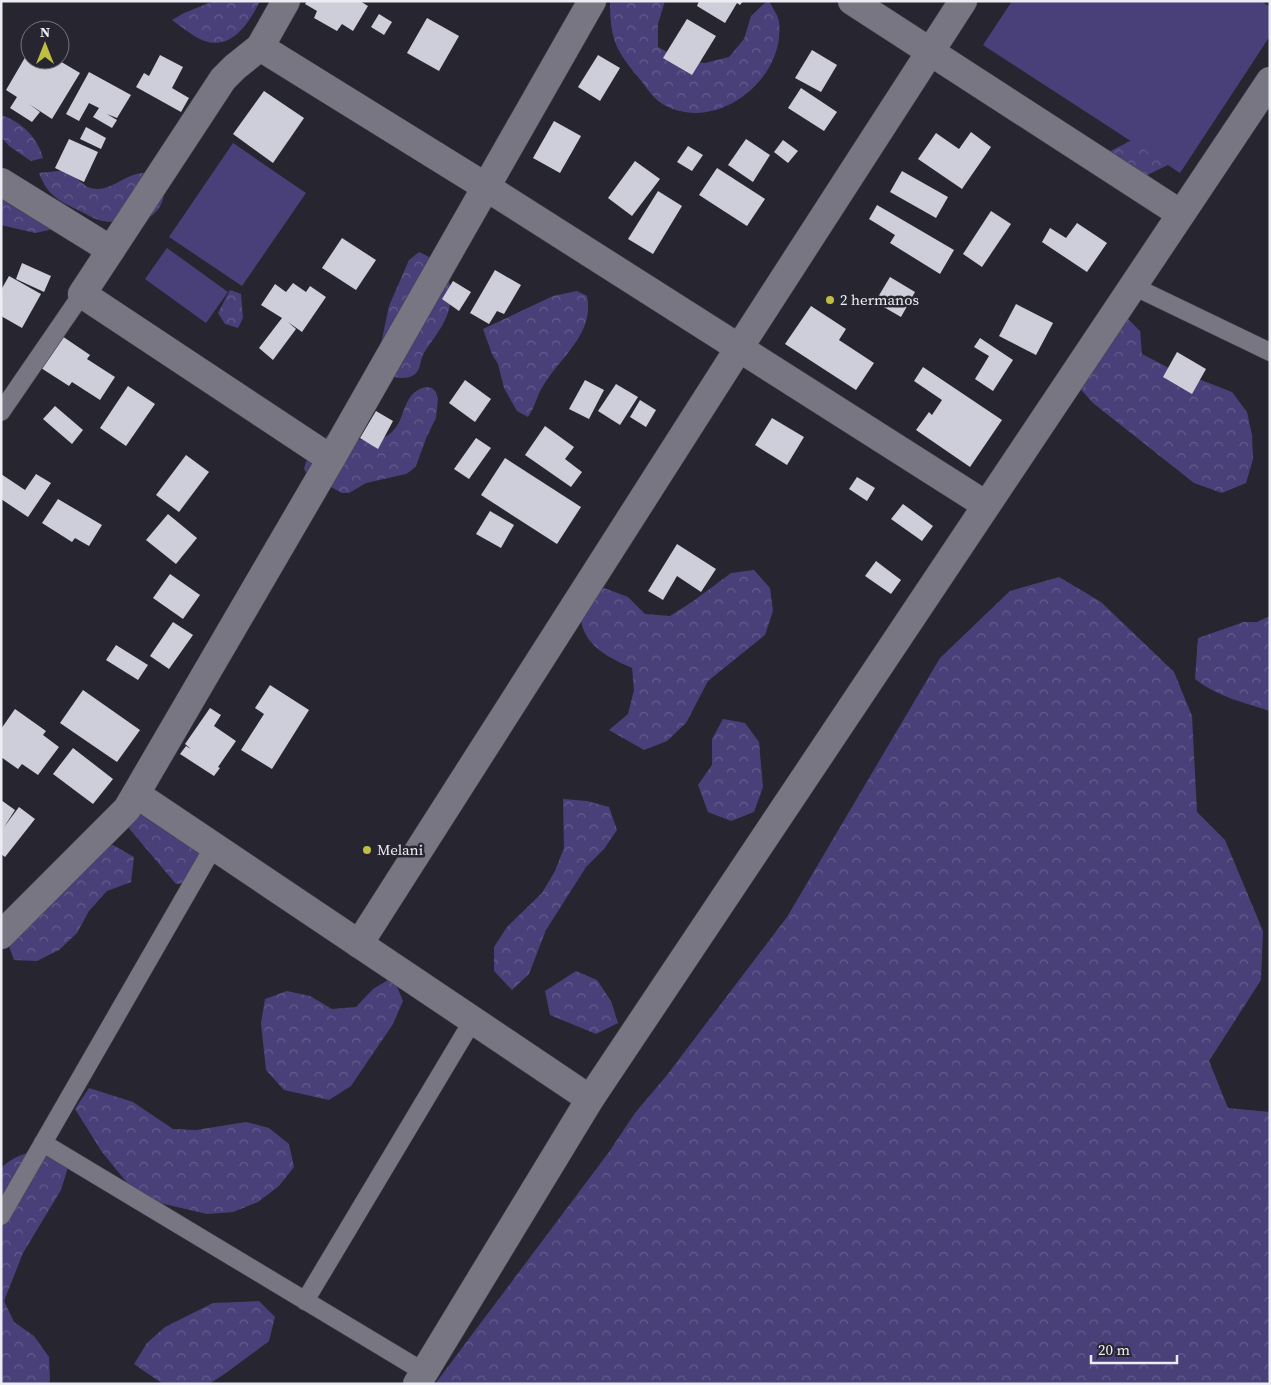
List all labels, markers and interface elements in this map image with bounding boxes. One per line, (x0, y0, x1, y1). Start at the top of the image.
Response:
north arrow (20, 20, 70, 70)
text: N (40, 22, 50, 42)
place label: 2 hermanos (840, 289, 919, 310)
marker: 2 hermanos (824, 294, 836, 306)
place label: Melani (377, 839, 423, 860)
marker: Melani (361, 844, 373, 856)
scale bar (1091, 1332, 1177, 1364)
text: 20 m (1098, 1339, 1130, 1360)

